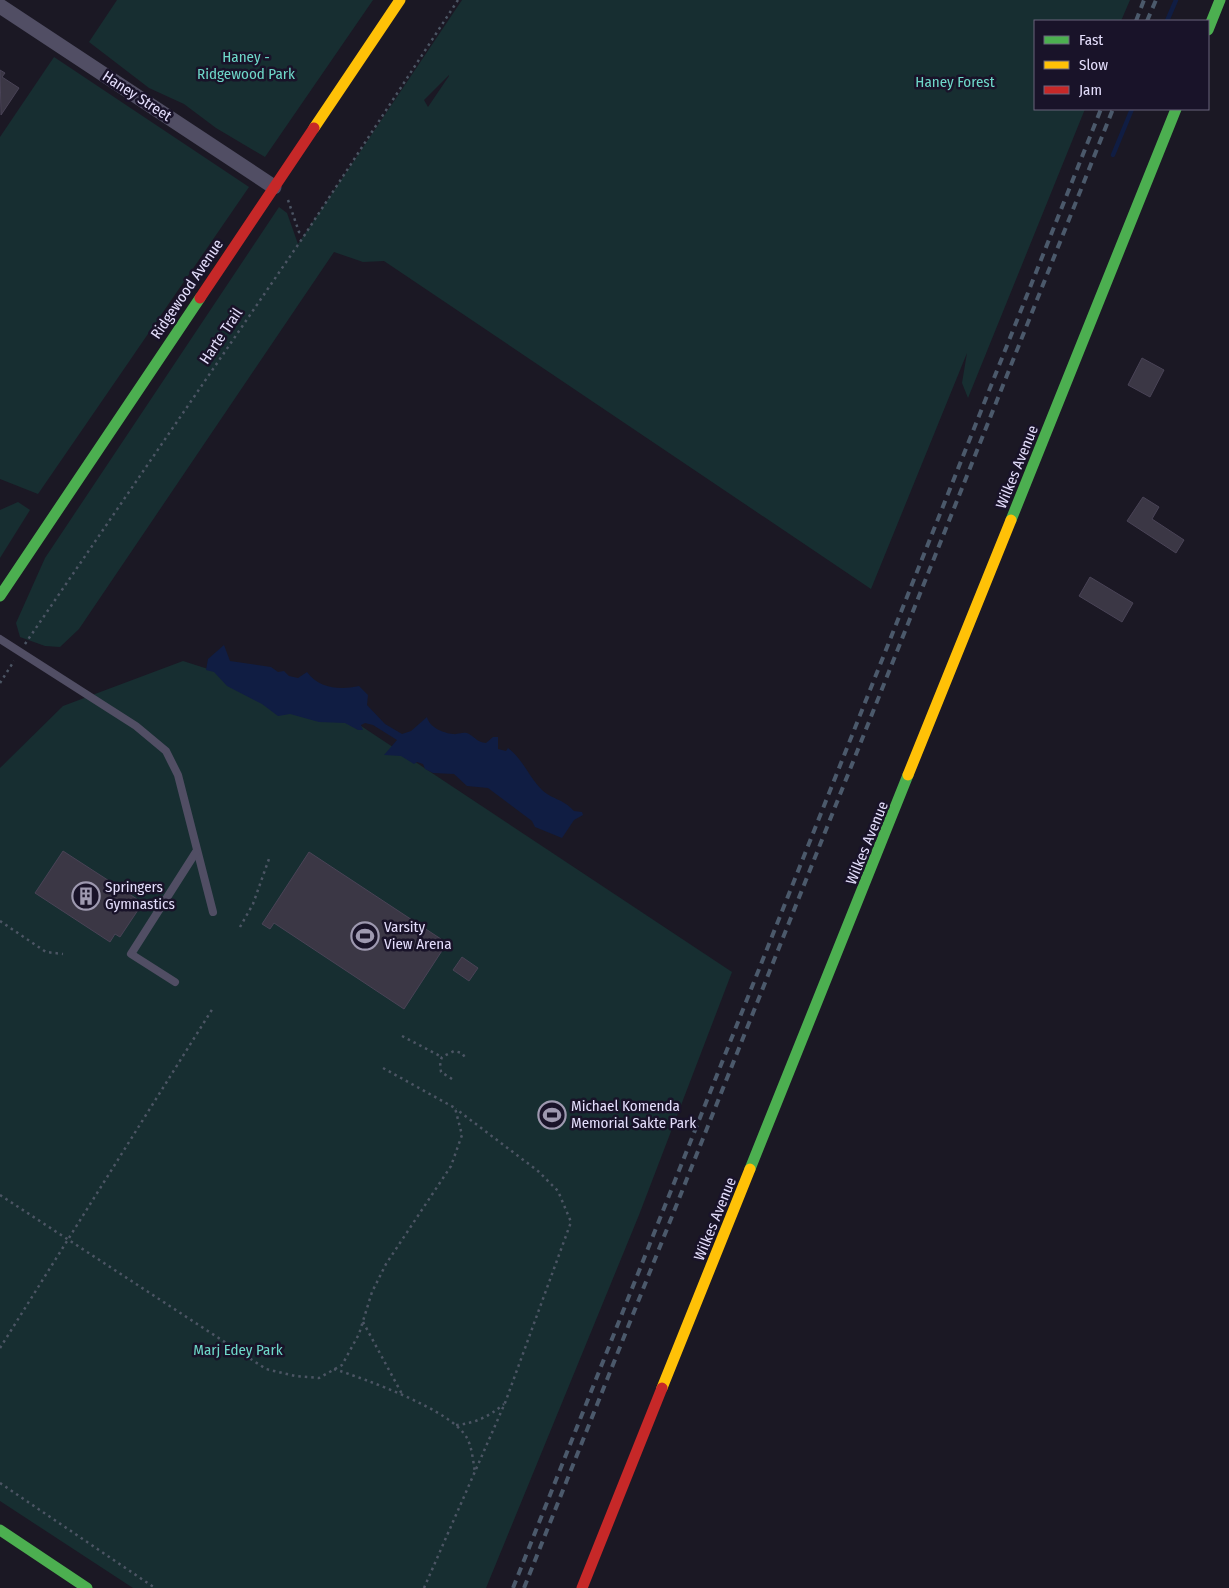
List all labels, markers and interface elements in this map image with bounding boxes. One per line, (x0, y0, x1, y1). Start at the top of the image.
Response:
legend (1034, 20, 1209, 110)
text: Fast (1079, 31, 1103, 49)
park label: Haney - Ridgewood Park (197, 48, 295, 83)
text: Slow (1079, 56, 1108, 74)
street label: Haney Street (99, 67, 175, 125)
park label: Haney Forest (915, 73, 995, 91)
text: Jam (1079, 81, 1102, 99)
street label: Ridgewood Avenue (147, 236, 227, 342)
street label: Harte Trail (196, 305, 246, 367)
street label: Wilkes Avenue (992, 423, 1042, 511)
street label: Wilkes Avenue (842, 799, 892, 887)
place label: Springers Gymnastics (105, 878, 175, 913)
building icon: Springers Gymnastics (71, 881, 101, 911)
place label: Varsity View Arena (384, 918, 452, 953)
sports icon: Varsity View Arena (350, 921, 380, 951)
place label: Michael Komenda Memorial Sakte Park (571, 1097, 696, 1132)
sports icon: Michael Komenda Memorial Sakte Park (537, 1100, 567, 1130)
street label: Wilkes Avenue (690, 1175, 740, 1263)
park label: Marj Edey Park (193, 1341, 283, 1359)

